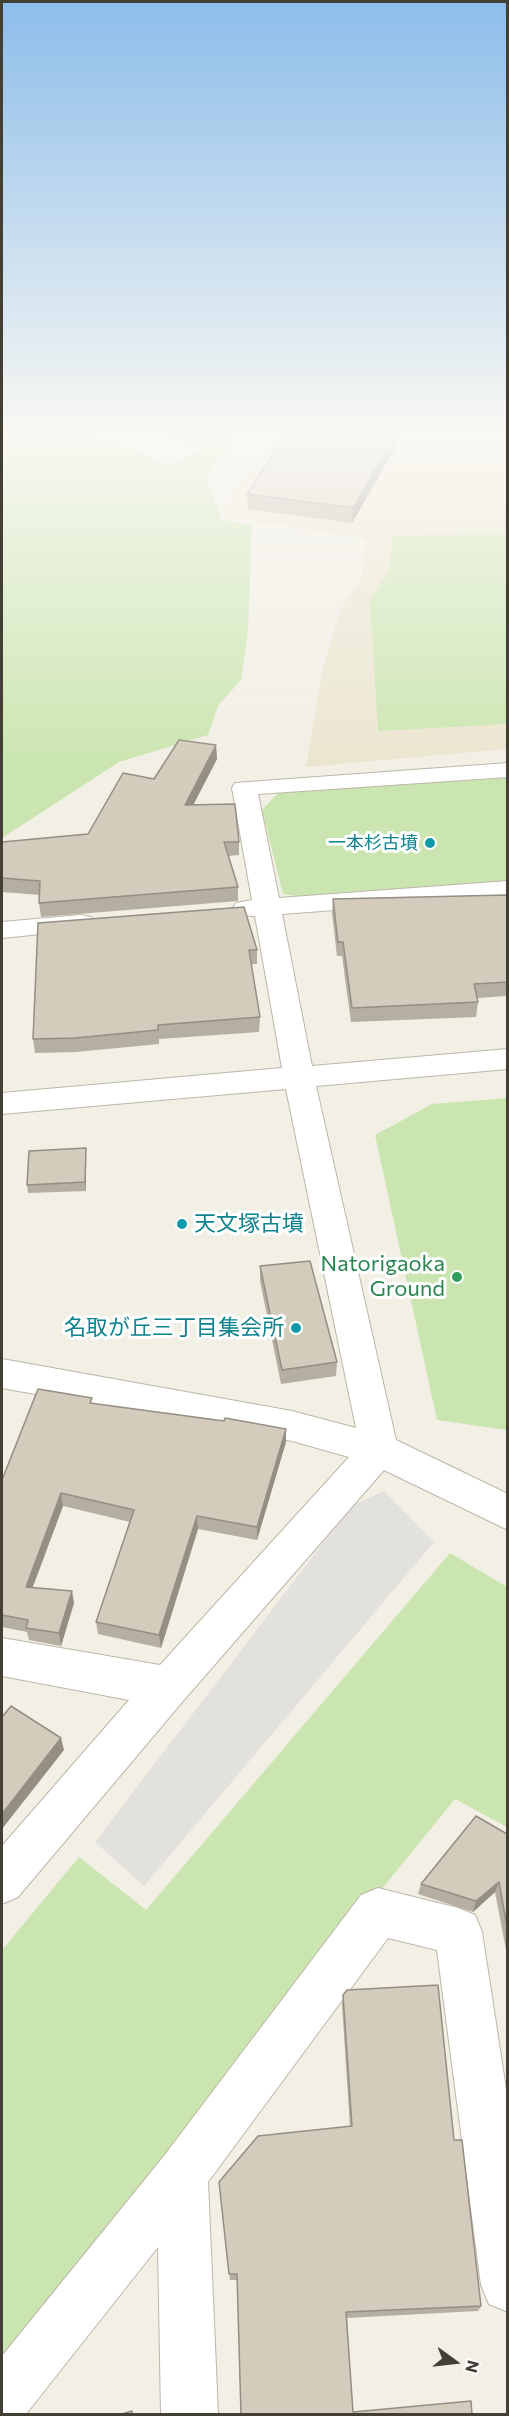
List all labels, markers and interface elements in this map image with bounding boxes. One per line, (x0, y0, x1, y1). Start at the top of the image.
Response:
place label: 一本杉古墳 (328, 832, 418, 854)
marker: 一本杉古墳 (423, 836, 437, 850)
place label: 天文塚古墳 (194, 1211, 304, 1237)
marker: 天文塚古墳 (175, 1217, 189, 1231)
place label: Natorigaoka Ground (321, 1251, 445, 1302)
marker: Natorigaoka Ground (450, 1270, 464, 1284)
place label: 名取が丘三丁目集会所 (64, 1315, 284, 1341)
marker: 名取が丘三丁目集会所 (289, 1321, 303, 1335)
north arrow (425, 2332, 485, 2392)
text: N (462, 2359, 484, 2375)

